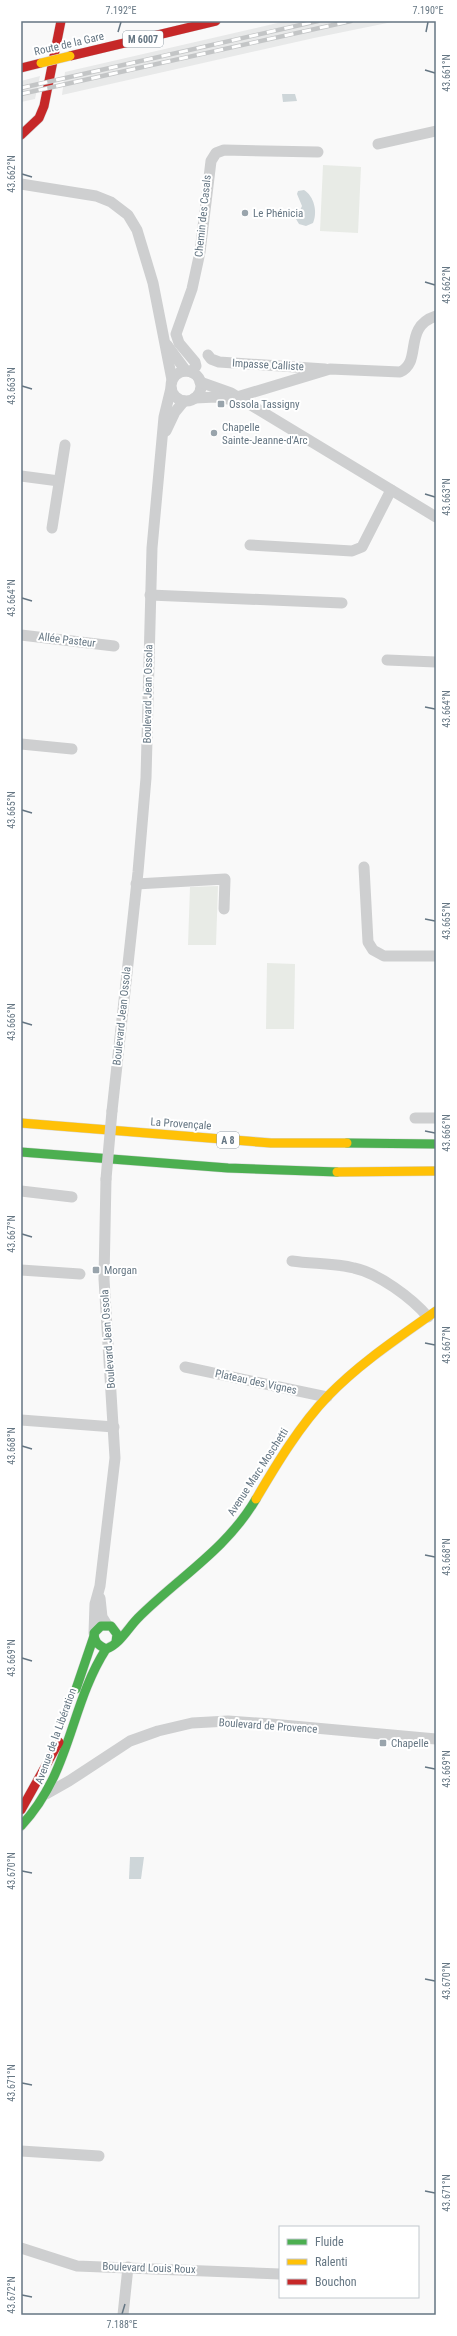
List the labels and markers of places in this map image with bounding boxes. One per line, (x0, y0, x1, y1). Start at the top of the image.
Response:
place label: Le Phénicia (253, 207, 303, 220)
marker: Le Phénicia (240, 208, 250, 218)
place label: Ossola Tassigny (229, 398, 300, 411)
marker: Ossola Tassigny (216, 399, 226, 409)
place label: Chapelle Sainte-Jeanne-d'Arc (222, 421, 308, 447)
marker: Chapelle Sainte-Jeanne-d'Arc (209, 428, 219, 438)
place label: Morgan (104, 1264, 137, 1277)
marker: Morgan (91, 1265, 101, 1275)
place label: Chapelle (391, 1737, 429, 1750)
marker: Chapelle (378, 1738, 388, 1748)

